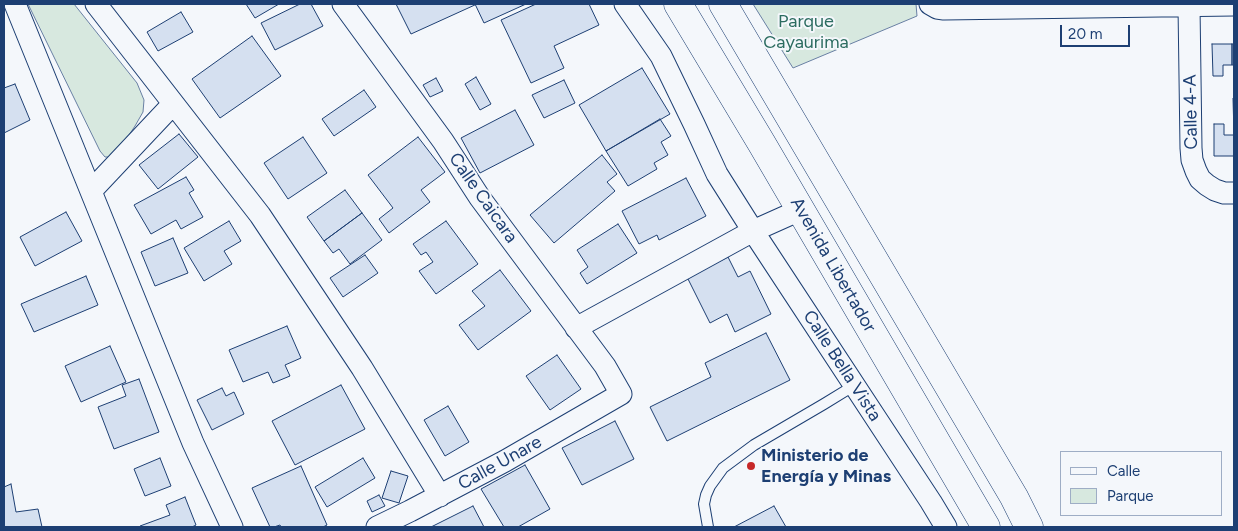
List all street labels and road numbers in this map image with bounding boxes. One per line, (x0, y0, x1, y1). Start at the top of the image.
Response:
street label: Calle 4-A (1180, 74, 1202, 150)
street label: Calle Caicara (444, 149, 522, 247)
street label: Avenida Libertador (786, 194, 880, 336)
street label: Calle Bella Vista (798, 307, 886, 425)
street label: Calle Unare (454, 431, 546, 495)

